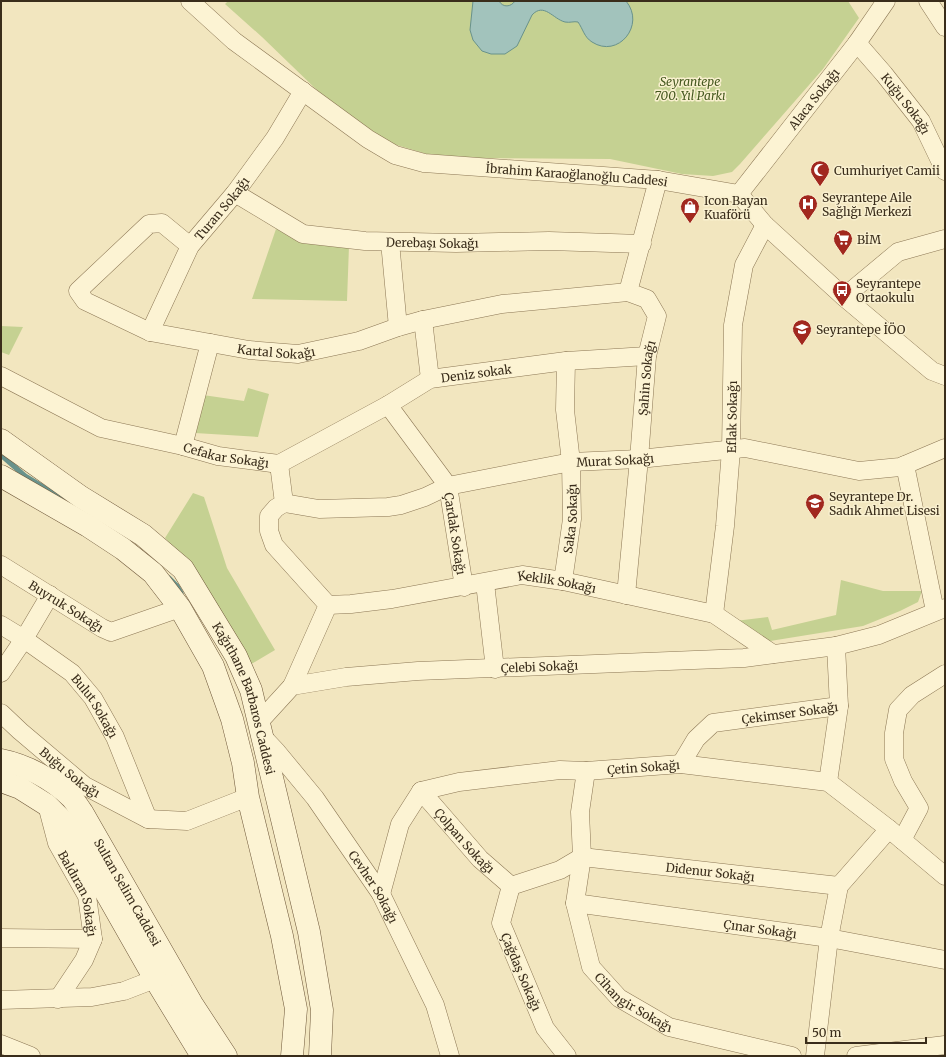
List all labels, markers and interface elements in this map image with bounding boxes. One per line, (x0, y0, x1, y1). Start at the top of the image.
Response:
street label: Alaca Sokağı (784, 65, 842, 133)
street label: Kuğu Sokağı (878, 70, 934, 137)
park label: Seyrantepe 700. Yıl Parkı (654, 74, 726, 103)
mosque icon: Cumhuriyet Camii (809, 159, 831, 187)
street label: İbrahim Karaoğlanoğlu Caddesi (485, 160, 669, 189)
place label: Cumhuriyet Camii (834, 163, 940, 178)
street label: Turan Sokağı (191, 174, 252, 243)
place label: Seyrantepe Aile Sağlığı Merkezi (822, 190, 912, 219)
place label: Icon Bayan Kuaförü (704, 193, 768, 222)
hospital icon: Seyrantepe Aile Sağlığı Merkezi (797, 193, 819, 221)
shop icon: Icon Bayan Kuaförü (679, 196, 701, 224)
supermarket icon: BİM (832, 228, 854, 256)
place label: BİM (857, 232, 881, 247)
street label: Derebaşı Sokağı (386, 234, 479, 251)
place label: Seyrantepe Ortaokulu (856, 276, 921, 305)
bus stop icon: Seyrantepe Ortaokulu (831, 279, 853, 307)
school or university icon: Seyrantepe İÖO (791, 318, 813, 346)
place label: Seyrantepe İÖO (816, 322, 906, 337)
street label: Şahin Sokağı (635, 339, 658, 416)
street label: Kartal Sokağı (236, 341, 316, 361)
street label: Deniz sokak (440, 361, 513, 385)
street label: Eflak Sokağı (723, 380, 740, 453)
street label: Cefakar Sokağı (182, 439, 270, 470)
street label: Murat Sokağı (576, 450, 655, 469)
street label: Saka Sokağı (560, 483, 580, 554)
place label: Seyrantepe Dr. Sadık Ahmet Lisesi (829, 489, 940, 518)
street label: Çardak Sokağı (442, 491, 469, 576)
school or university icon: Seyrantepe Dr. Sadık Ahmet Lisesi (804, 492, 826, 520)
street label: Keklik Sokağı (516, 567, 598, 596)
street label: Buyruk Sokağı (26, 577, 107, 635)
street label: Kağıthane Barbaros Caddesi (210, 619, 278, 776)
street label: Çelebi Sokağı (501, 657, 579, 675)
street label: Bulut Sokağı (68, 671, 121, 740)
street label: Çekimser Sokağı (741, 699, 839, 727)
street label: Buğu Sokağı (37, 744, 103, 800)
street label: Çetin Sokağı (606, 757, 680, 777)
street label: Çolpan Sokağı (432, 805, 498, 876)
street label: Sultan Selim Caddesi (91, 836, 165, 948)
street label: Cevher Sokağı (346, 847, 401, 925)
street label: Baldıran Sokağı (55, 848, 100, 937)
street label: Didenur Sokağı (665, 859, 756, 884)
street label: Çınar Sokağı (723, 916, 798, 941)
street label: Çağdaş Sokağı (498, 931, 544, 1013)
street label: Cihangir Sokağı (592, 969, 674, 1035)
scale bar (806, 1019, 926, 1045)
text: 50 m (812, 1025, 841, 1040)

